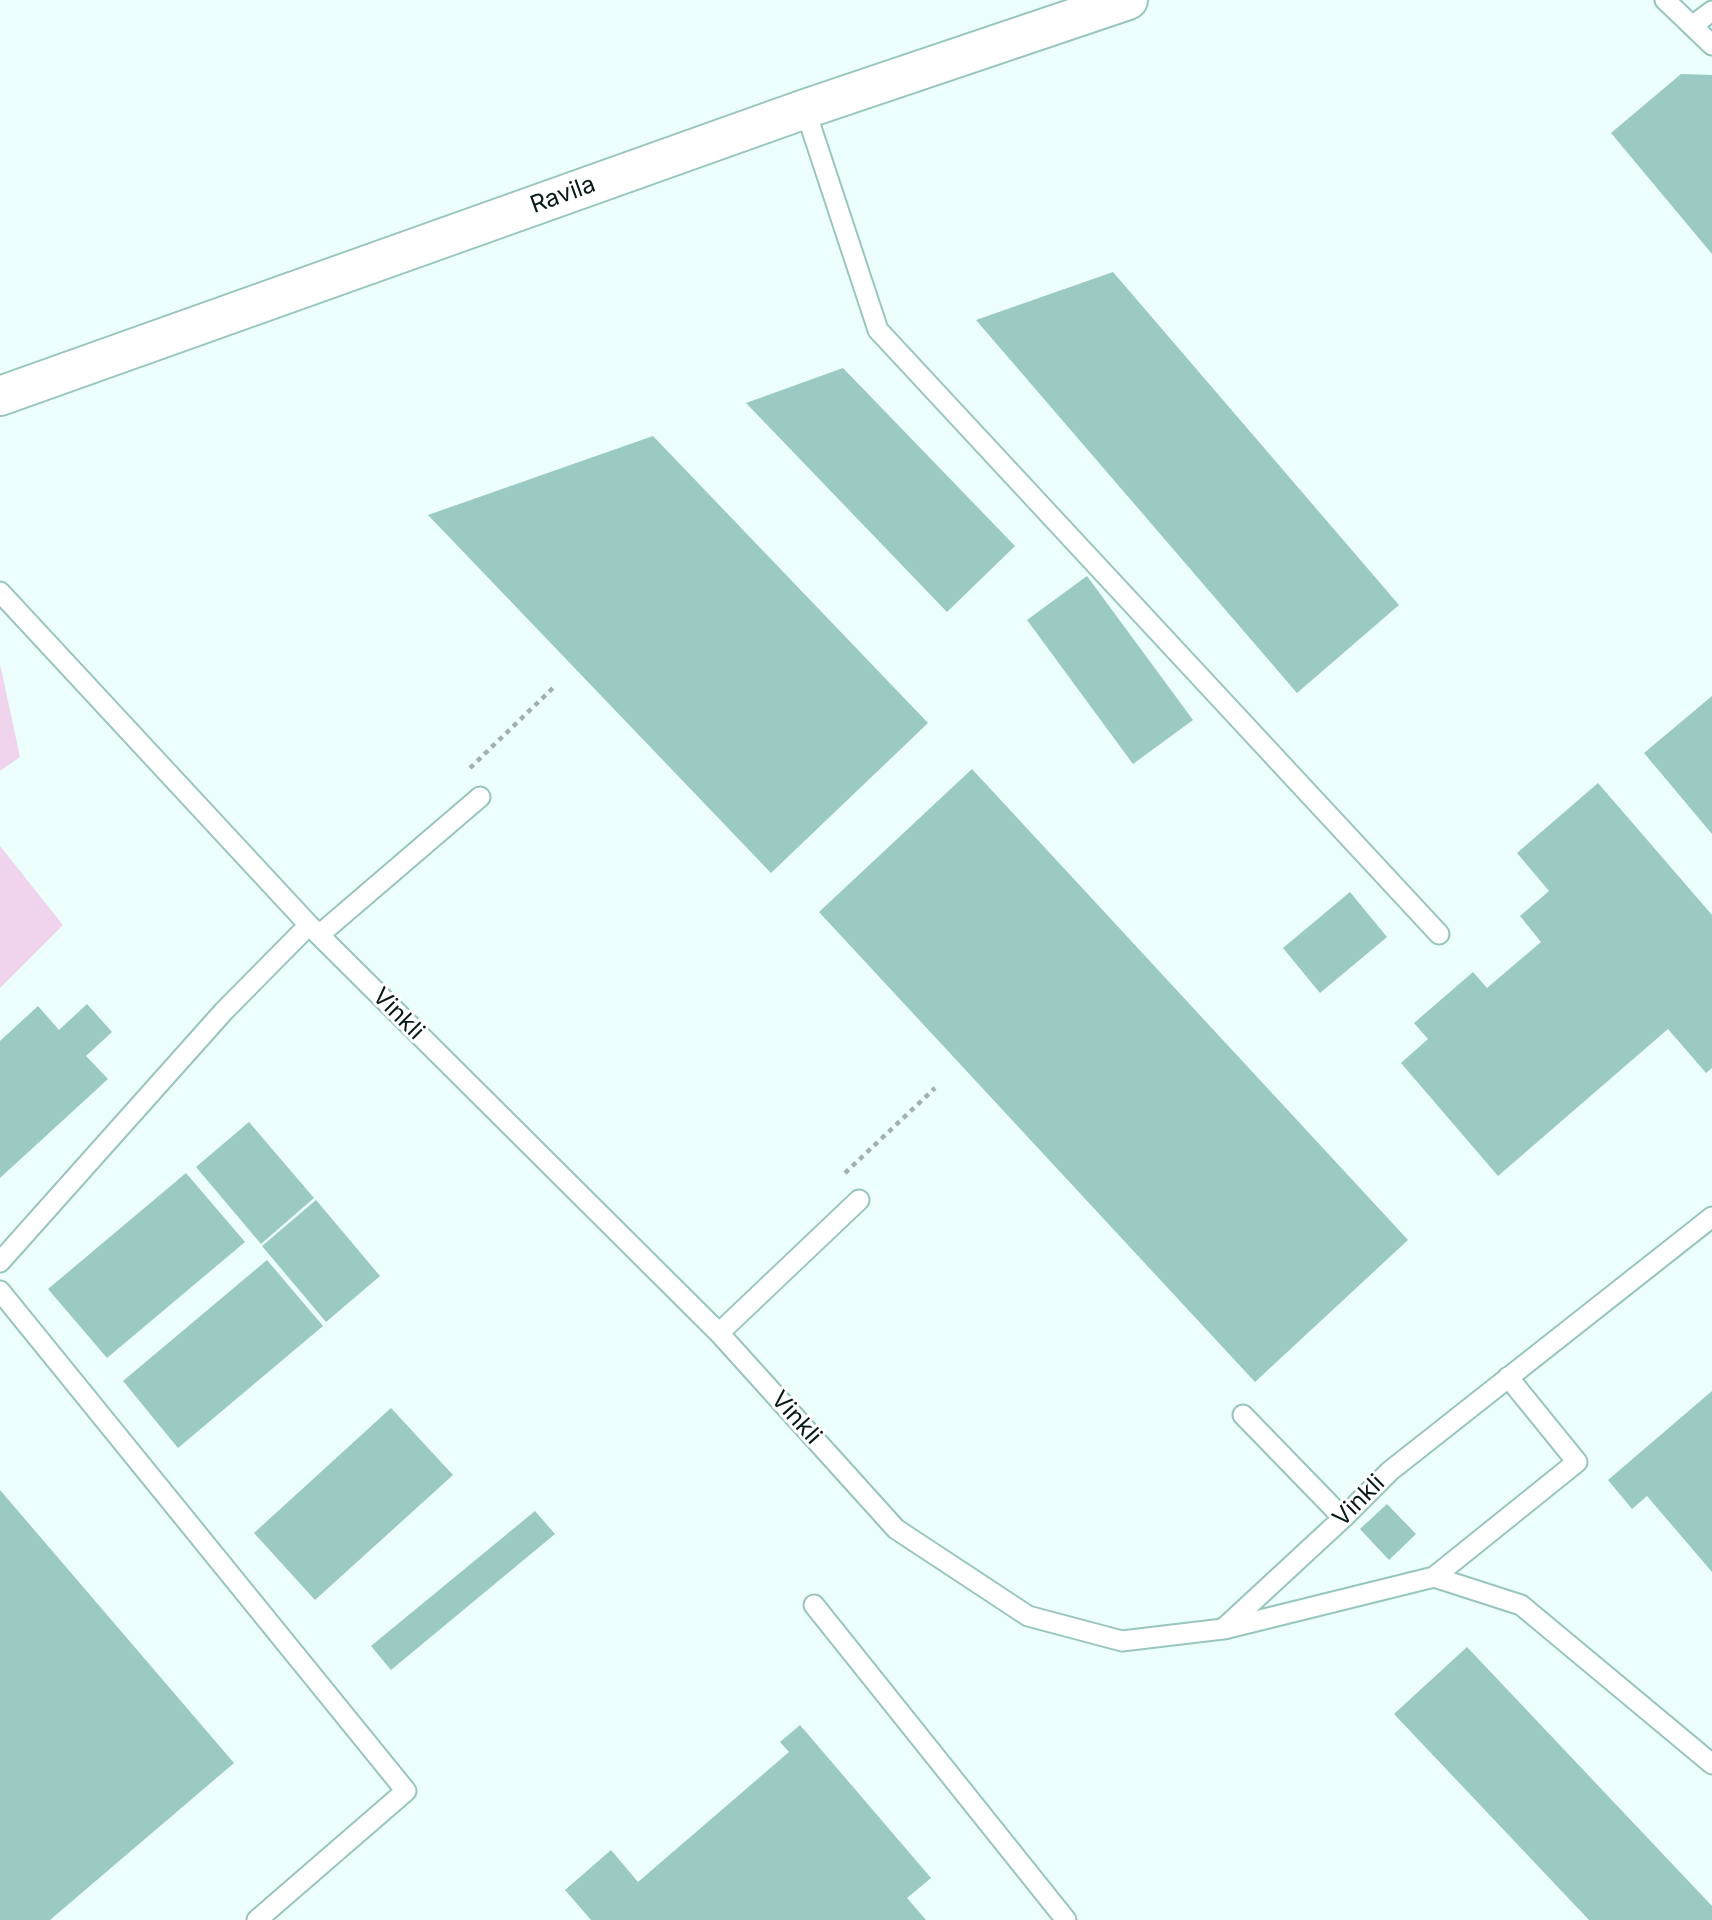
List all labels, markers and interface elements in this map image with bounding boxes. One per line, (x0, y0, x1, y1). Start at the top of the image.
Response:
street label: Ravila (527, 170, 599, 220)
street label: Vinkli (366, 982, 430, 1046)
street label: Vinkli (765, 1386, 827, 1450)
street label: Vinkli (1327, 1469, 1391, 1533)

